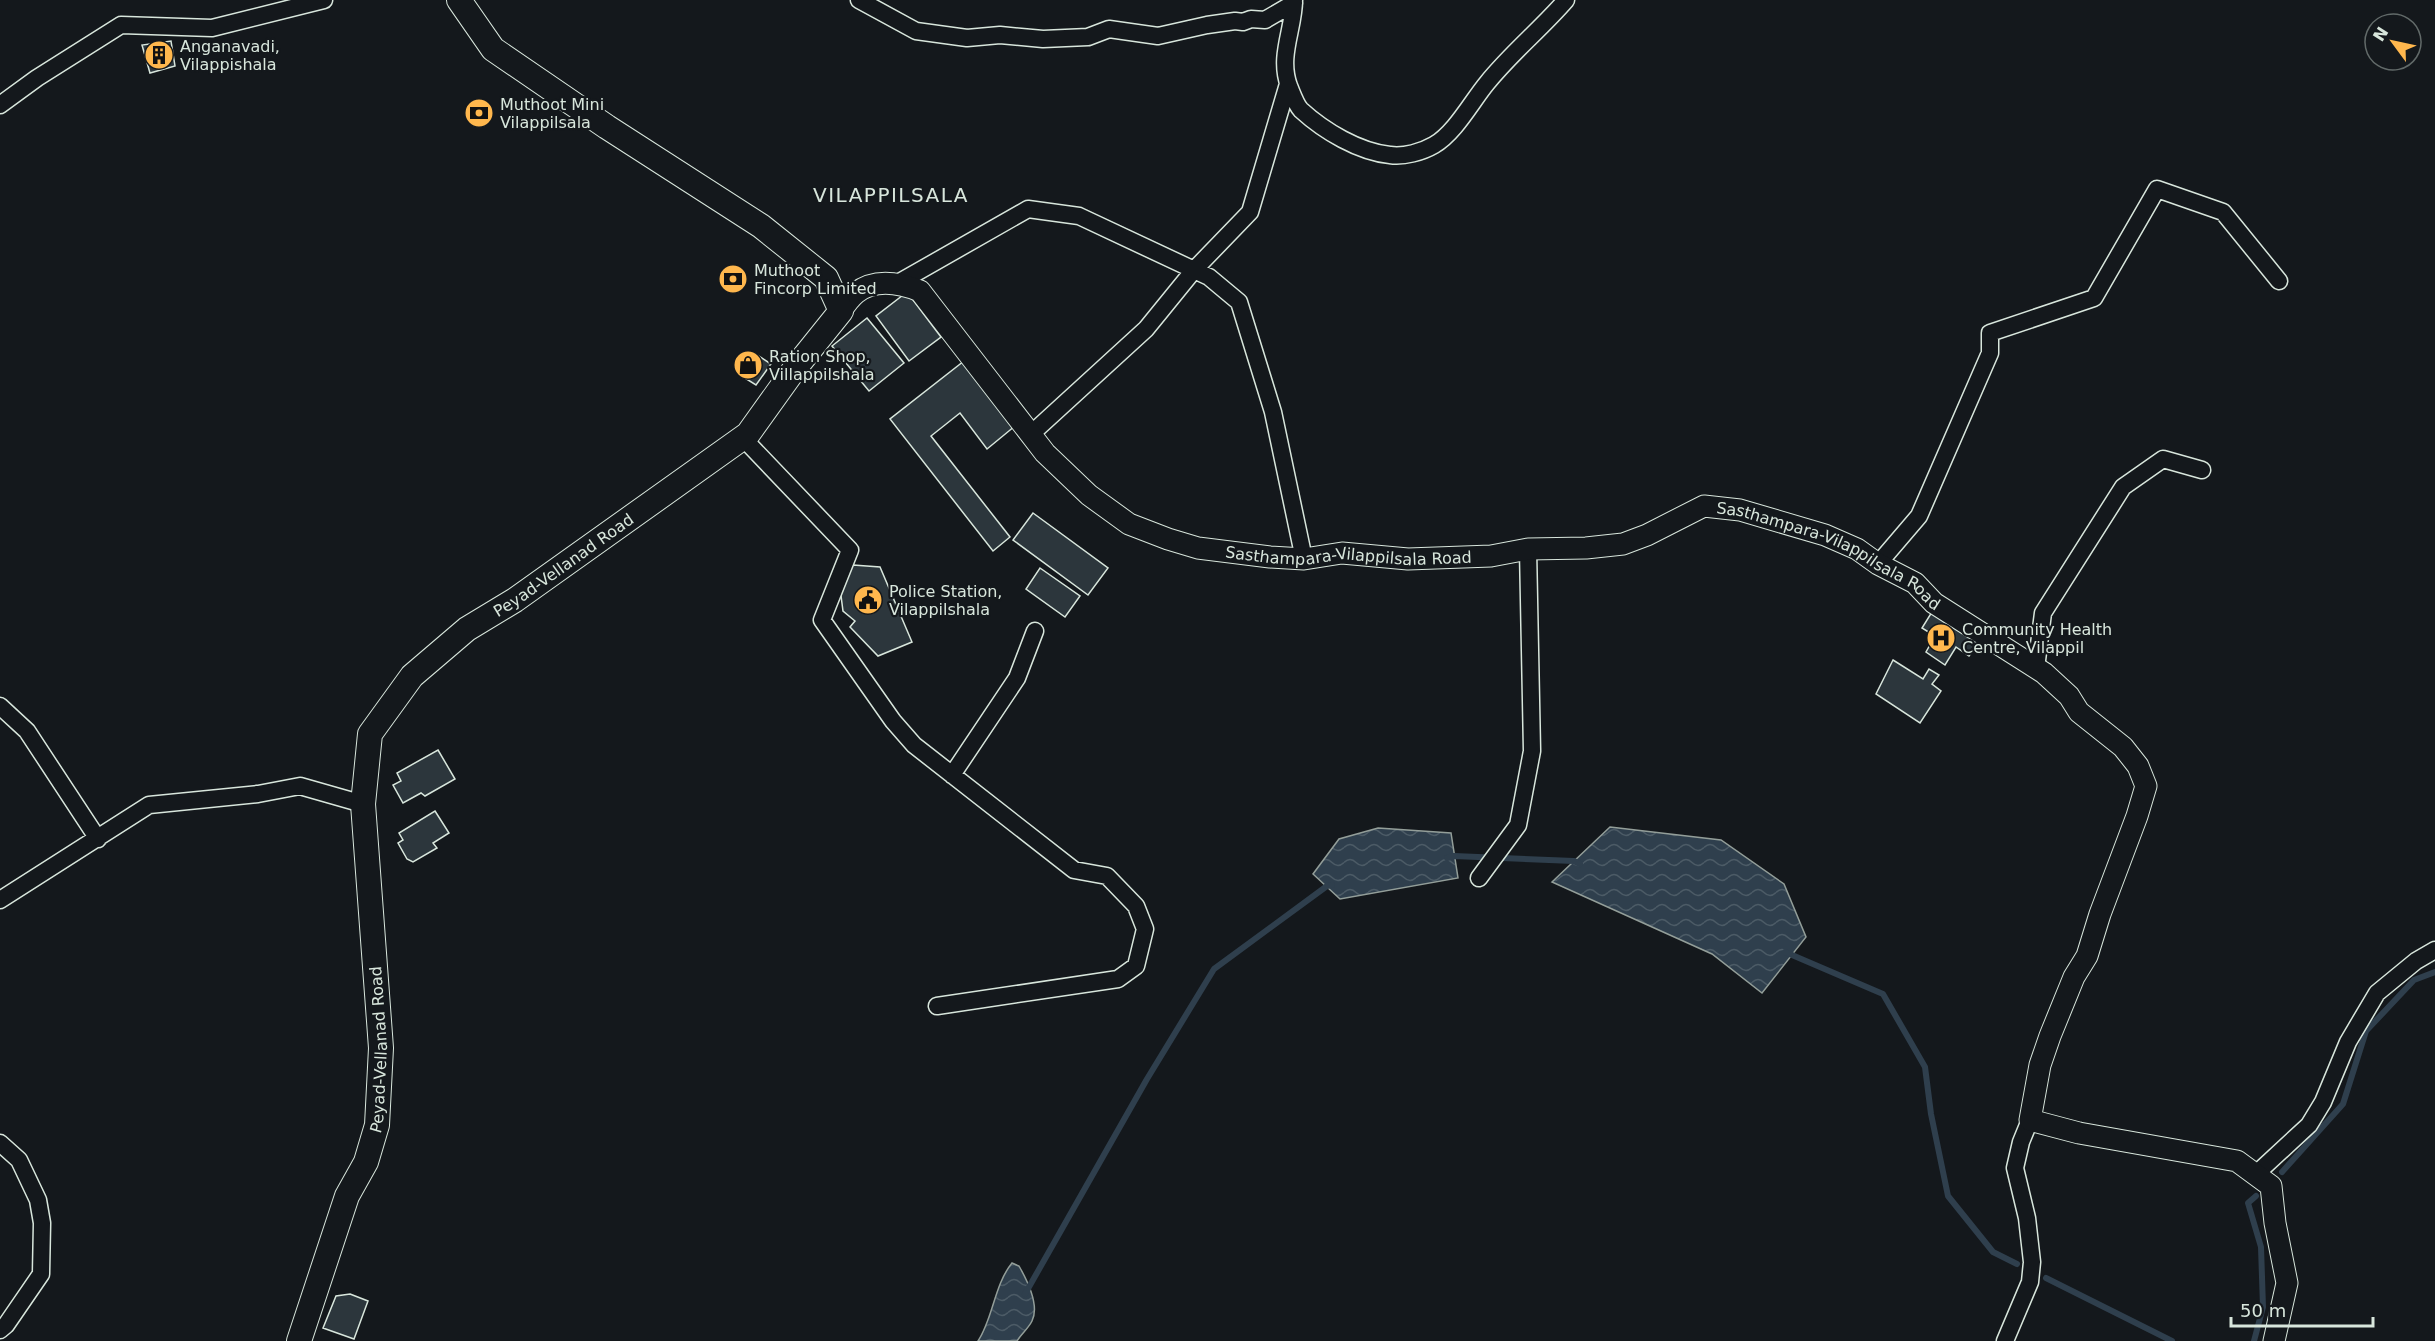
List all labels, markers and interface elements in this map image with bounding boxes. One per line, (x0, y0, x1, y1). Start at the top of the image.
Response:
north arrow (2363, 12, 2423, 72)
text: N (2369, 23, 2392, 45)
place label: Anganavadi, Vilappishala (180, 37, 280, 74)
building icon: Anganavadi, Vilappishala (143, 39, 175, 71)
place label: Muthoot Mini Vilappilsala (500, 95, 604, 132)
bank icon: Muthoot Mini Vilappilsala (463, 97, 495, 129)
district label: VILAPPILSALA (813, 183, 969, 207)
place label: Muthoot Fincorp Limited (754, 261, 877, 298)
bank icon: Muthoot Fincorp Limited (717, 263, 749, 295)
place label: Ration Shop, Villappilshala (769, 347, 874, 384)
shop icon: Ration Shop, Villappilshala (732, 349, 764, 381)
street label: Sasthampara-Vilappilsala Road (1716, 498, 1944, 614)
street label: Peyad-Vellanad Road (490, 509, 637, 620)
street label: Sasthampara-Vilappilsala Road (1224, 542, 1472, 569)
place label: Police Station, Vilappilshala (889, 582, 1002, 619)
public building icon: Police Station, Vilappilshala (852, 584, 884, 616)
place label: Community Health Centre, Vilappil (1962, 620, 2112, 657)
hospital icon: Community Health Centre, Vilappil (1925, 622, 1957, 654)
street label: Peyad-Vellanad Road (365, 965, 391, 1135)
scale bar (2231, 1290, 2374, 1328)
text: 50 m (2240, 1300, 2286, 1321)

